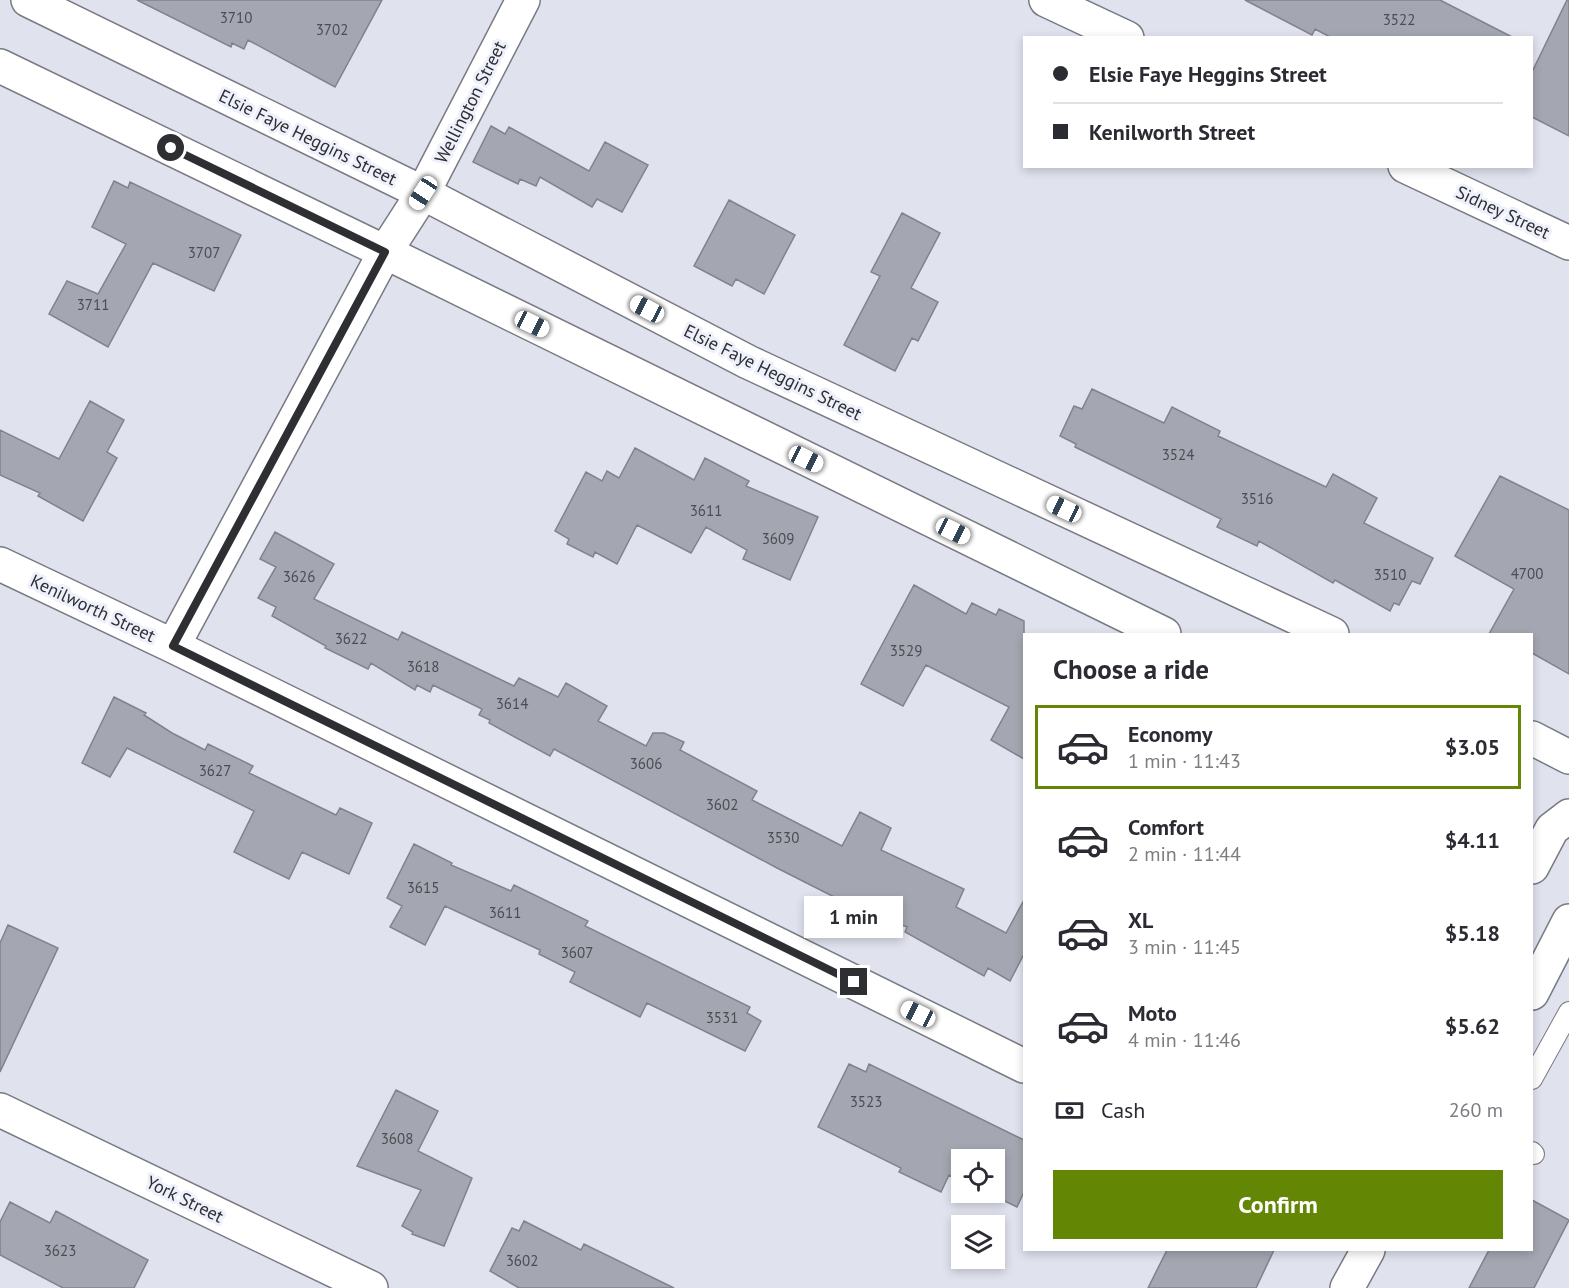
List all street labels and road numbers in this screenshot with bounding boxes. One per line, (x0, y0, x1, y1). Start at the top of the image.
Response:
street label: Wellington Street (429, 37, 511, 167)
street label: Elsie Faye Heggins Street (215, 84, 401, 190)
street label: Sidney Street (1452, 180, 1554, 244)
street label: Elsie Faye Heggins Street (680, 319, 866, 425)
street label: Kenilworth Street (27, 569, 159, 647)
street label: York Street (143, 1170, 227, 1228)

